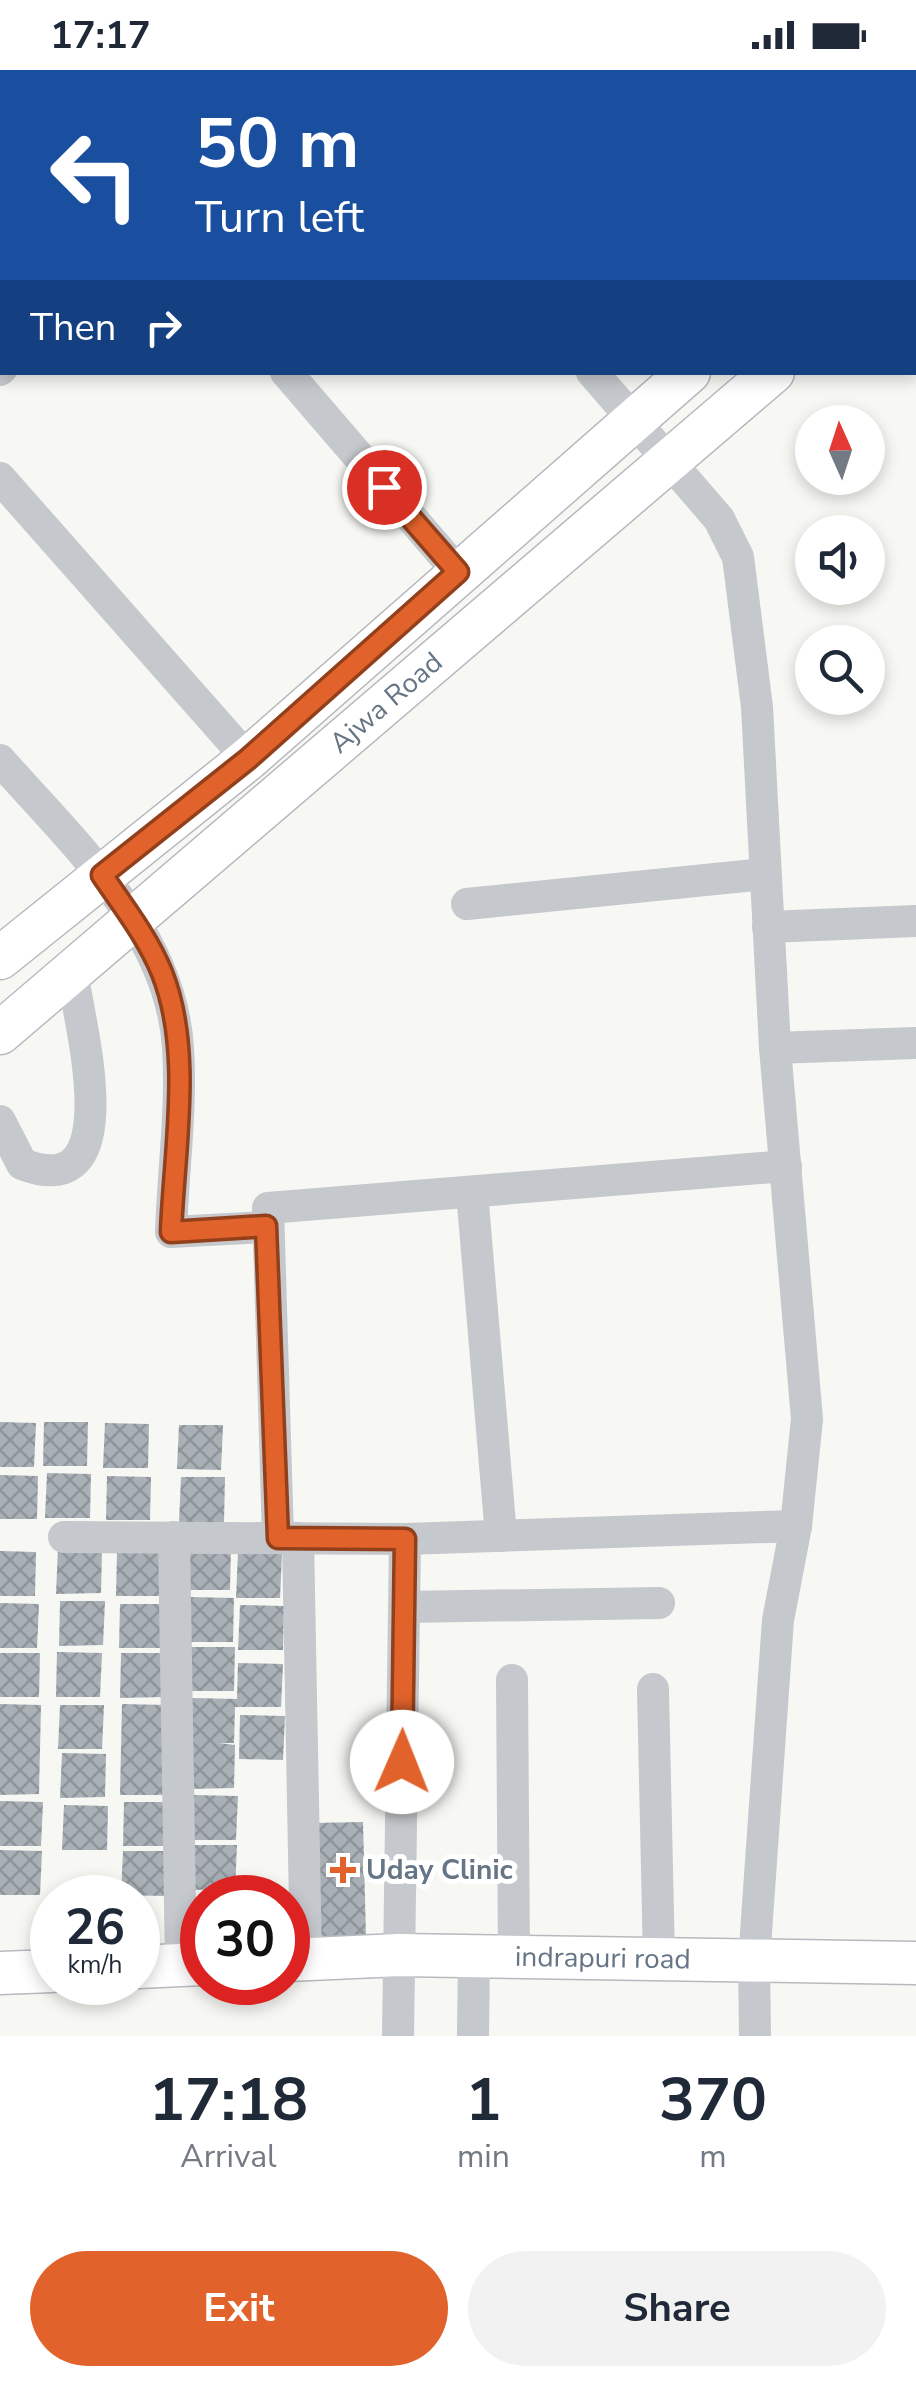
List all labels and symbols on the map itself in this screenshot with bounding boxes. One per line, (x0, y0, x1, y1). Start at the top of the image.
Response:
north arrow (795, 405, 885, 495)
pin (342, 445, 427, 530)
street label: Ajwa Road (321, 644, 451, 762)
position arrow (350, 1710, 454, 1814)
place label: Uday Clinic (366, 1851, 513, 1889)
marker: Uday Clinic (330, 1857, 356, 1883)
speed limit sign: 30 (180, 1875, 310, 2005)
street label: indrapuri road (515, 1938, 691, 1979)

